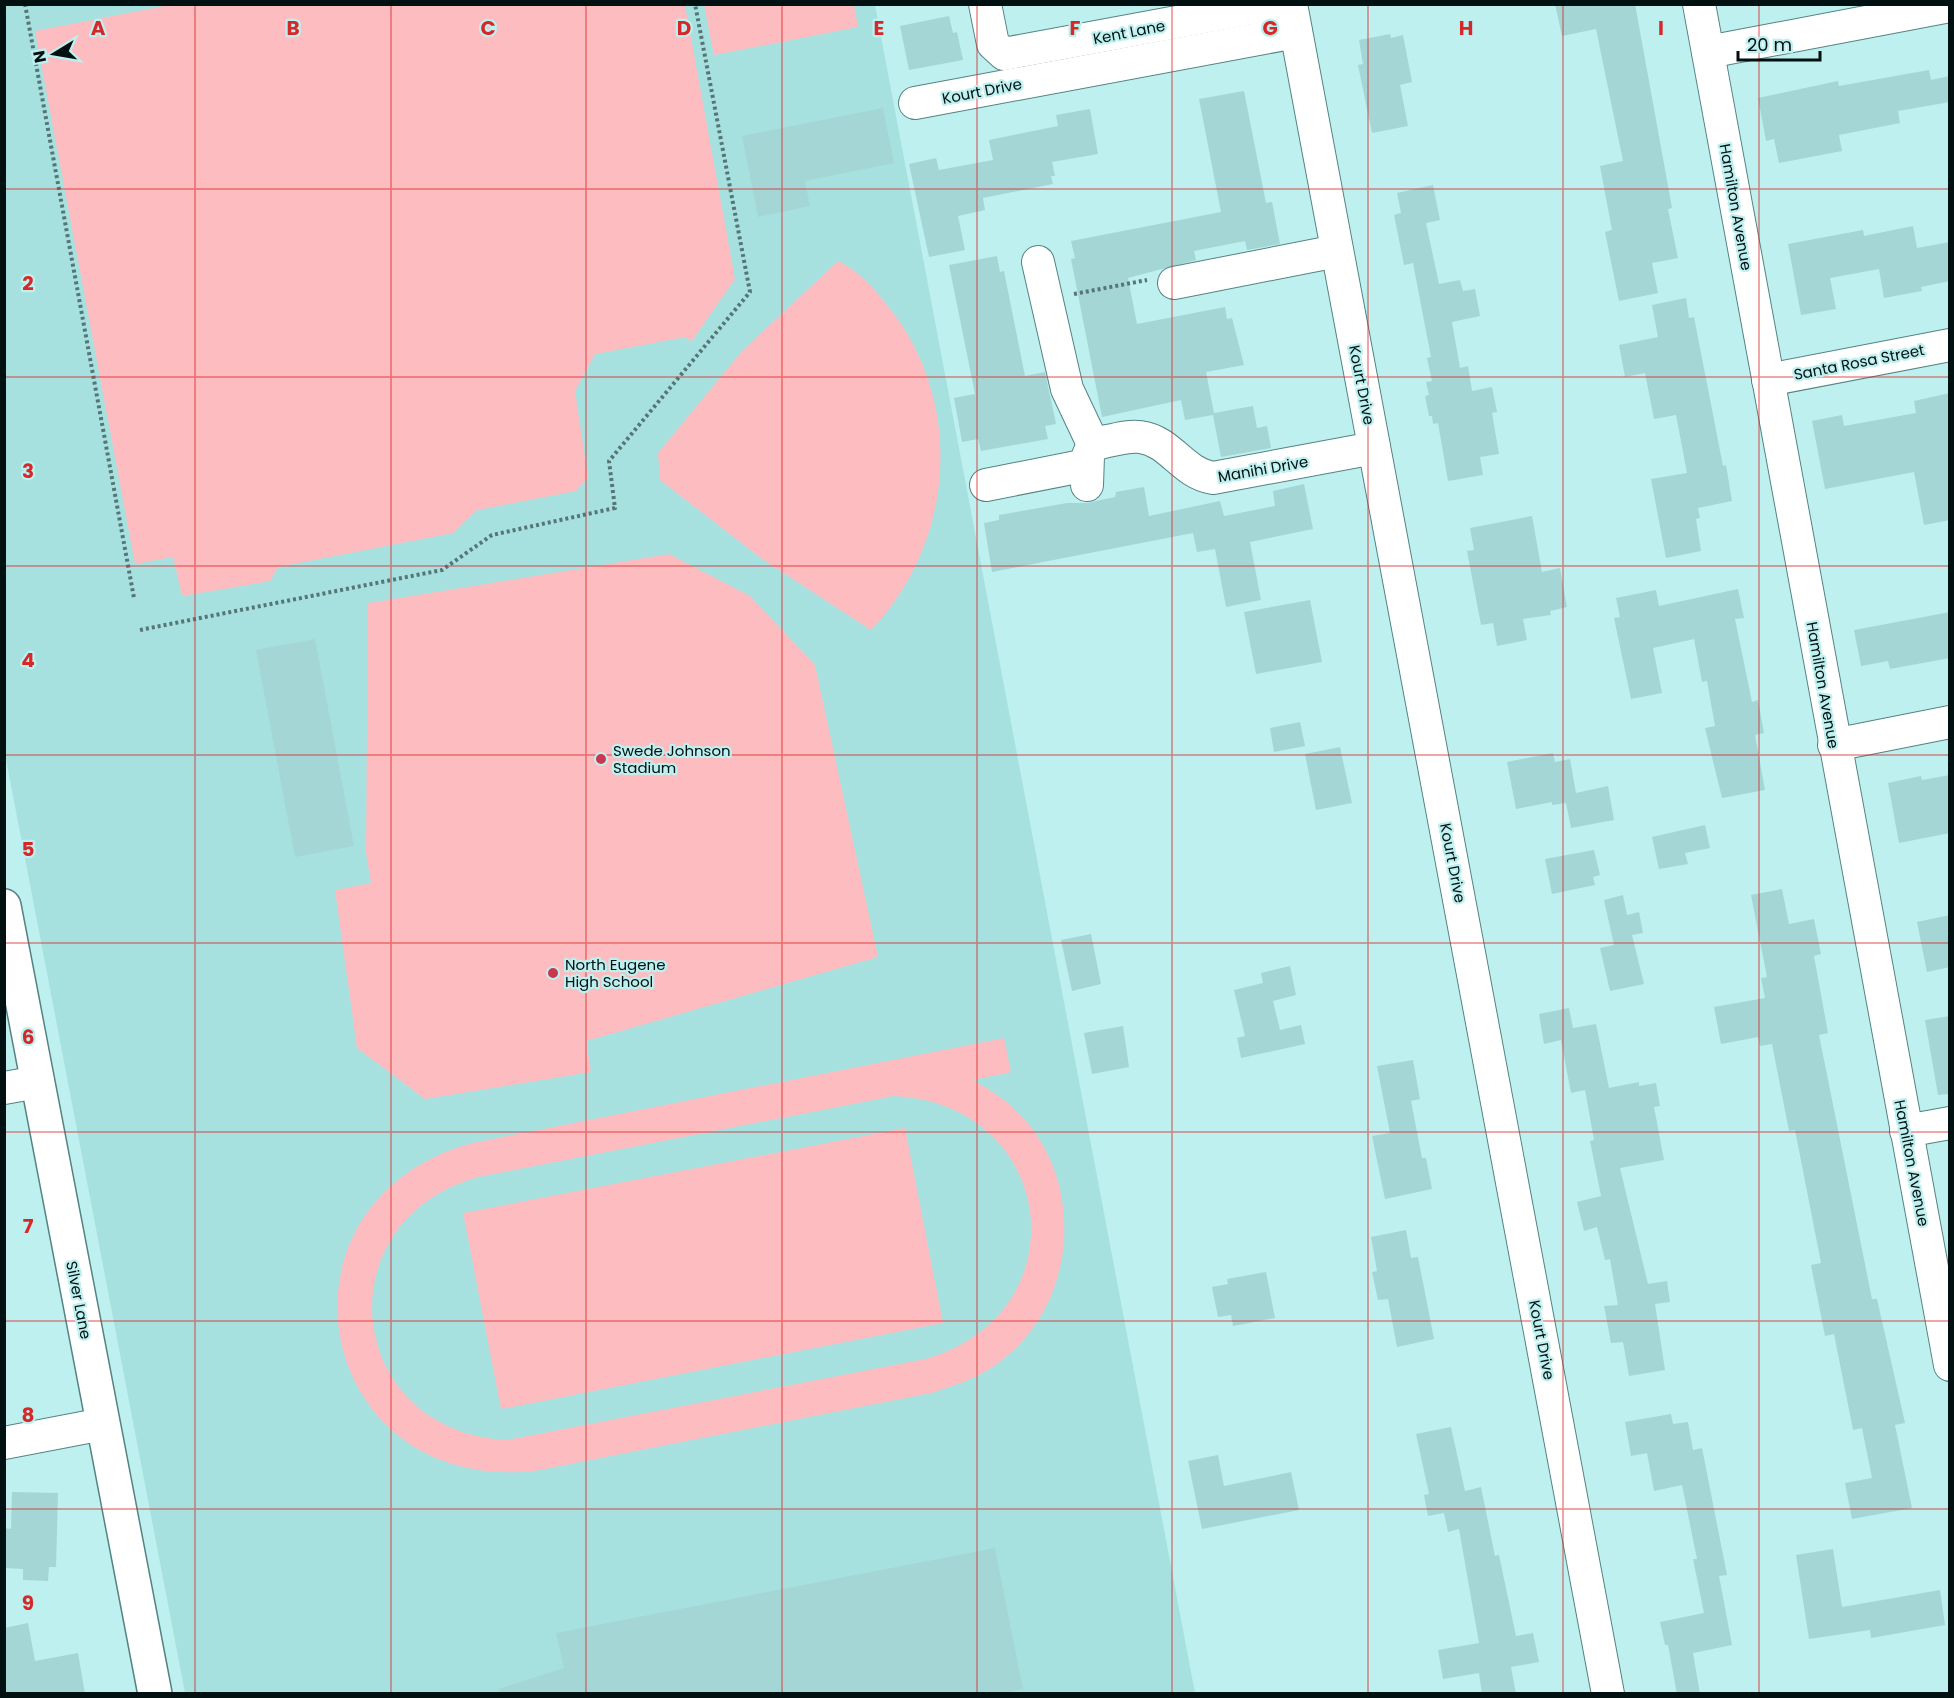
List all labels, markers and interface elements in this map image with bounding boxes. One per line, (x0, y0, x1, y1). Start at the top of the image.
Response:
text: A (91, 14, 106, 42)
text: B (286, 14, 300, 42)
text: C (480, 14, 496, 42)
text: D (677, 14, 691, 42)
text: E (874, 14, 884, 42)
text: F (1070, 14, 1081, 42)
text: G (1262, 14, 1278, 42)
text: H (1459, 14, 1473, 42)
text: I (1658, 14, 1664, 42)
street label: Kent Lane (1091, 15, 1167, 49)
north arrow (24, 24, 84, 84)
scale bar (1738, 24, 1820, 62)
text: 20 m (1747, 32, 1792, 57)
text: N (27, 49, 52, 65)
street label: Kourt Drive (940, 73, 1024, 109)
street label: Hamilton Avenue (1715, 142, 1757, 272)
text: 2 (22, 269, 34, 297)
street label: Santa Rosa Street (1792, 339, 1926, 385)
street label: Kourt Drive (1344, 343, 1380, 427)
street label: Manihi Drive (1216, 451, 1310, 487)
text: 3 (22, 457, 34, 485)
street label: Hamilton Avenue (1802, 620, 1844, 750)
text: 4 (21, 646, 35, 674)
place label: Swede Johnson Stadium (613, 740, 731, 778)
marker: Swede Johnson Stadium (594, 752, 608, 766)
street label: Kourt Drive (1435, 821, 1471, 905)
text: 5 (22, 835, 35, 863)
place label: North Eugene High School (565, 954, 665, 992)
marker: North Eugene High School (546, 966, 560, 980)
text: 6 (22, 1023, 34, 1051)
street label: Hamilton Avenue (1889, 1098, 1935, 1228)
text: 7 (23, 1212, 34, 1240)
street label: Silver Lane (61, 1259, 97, 1341)
street label: Kourt Drive (1524, 1298, 1560, 1382)
text: 8 (22, 1401, 34, 1429)
text: 9 (22, 1589, 34, 1617)

